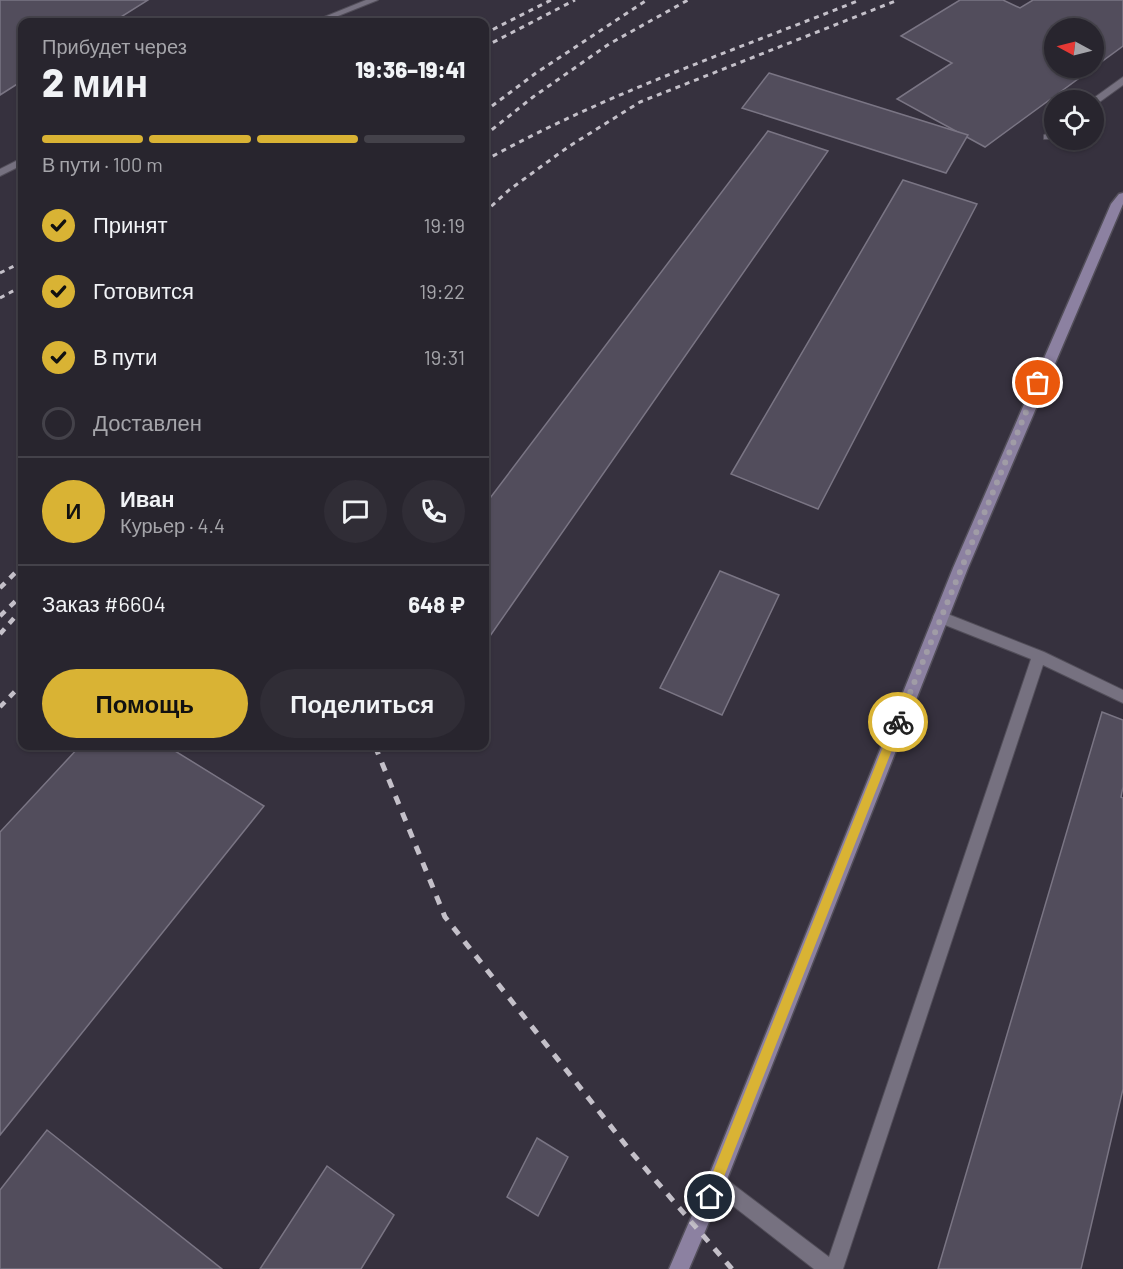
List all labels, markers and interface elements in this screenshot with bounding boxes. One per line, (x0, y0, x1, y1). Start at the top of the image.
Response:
north arrow (1044, 18, 1104, 78)
map controls (1044, 18, 1104, 150)
text: Прибудет через (42, 34, 187, 58)
text: 19:36–19:41 (355, 56, 465, 82)
text: 2 мин (42, 58, 148, 105)
button: locate (1044, 90, 1104, 150)
text: В пути · 100 m (42, 152, 163, 176)
icon: check (42, 209, 75, 242)
text: Принят (93, 211, 167, 237)
text: 19:19 (423, 213, 465, 237)
icon: check (42, 275, 75, 308)
text: Готовится (93, 277, 194, 303)
text: 19:22 (419, 279, 465, 303)
icon: check (42, 341, 75, 374)
text: В пути (93, 343, 157, 369)
text: 19:31 (424, 345, 465, 369)
pin (1012, 357, 1063, 408)
icon: bag (1021, 366, 1054, 399)
text: Доставлен (93, 409, 202, 435)
button: chat (324, 480, 387, 543)
button: phone (402, 480, 465, 543)
text: Иван (120, 485, 175, 511)
text: И (66, 497, 81, 523)
text: Курьер · 4.4 (120, 513, 225, 537)
text: Заказ #6604 (42, 590, 166, 616)
text: 648 ₽ (408, 591, 465, 617)
button: Помощь (42, 669, 248, 738)
button: Поделиться (260, 669, 465, 738)
courier (868, 692, 928, 752)
icon: bike (882, 706, 915, 739)
pin (684, 1171, 735, 1222)
icon: home (693, 1180, 726, 1213)

